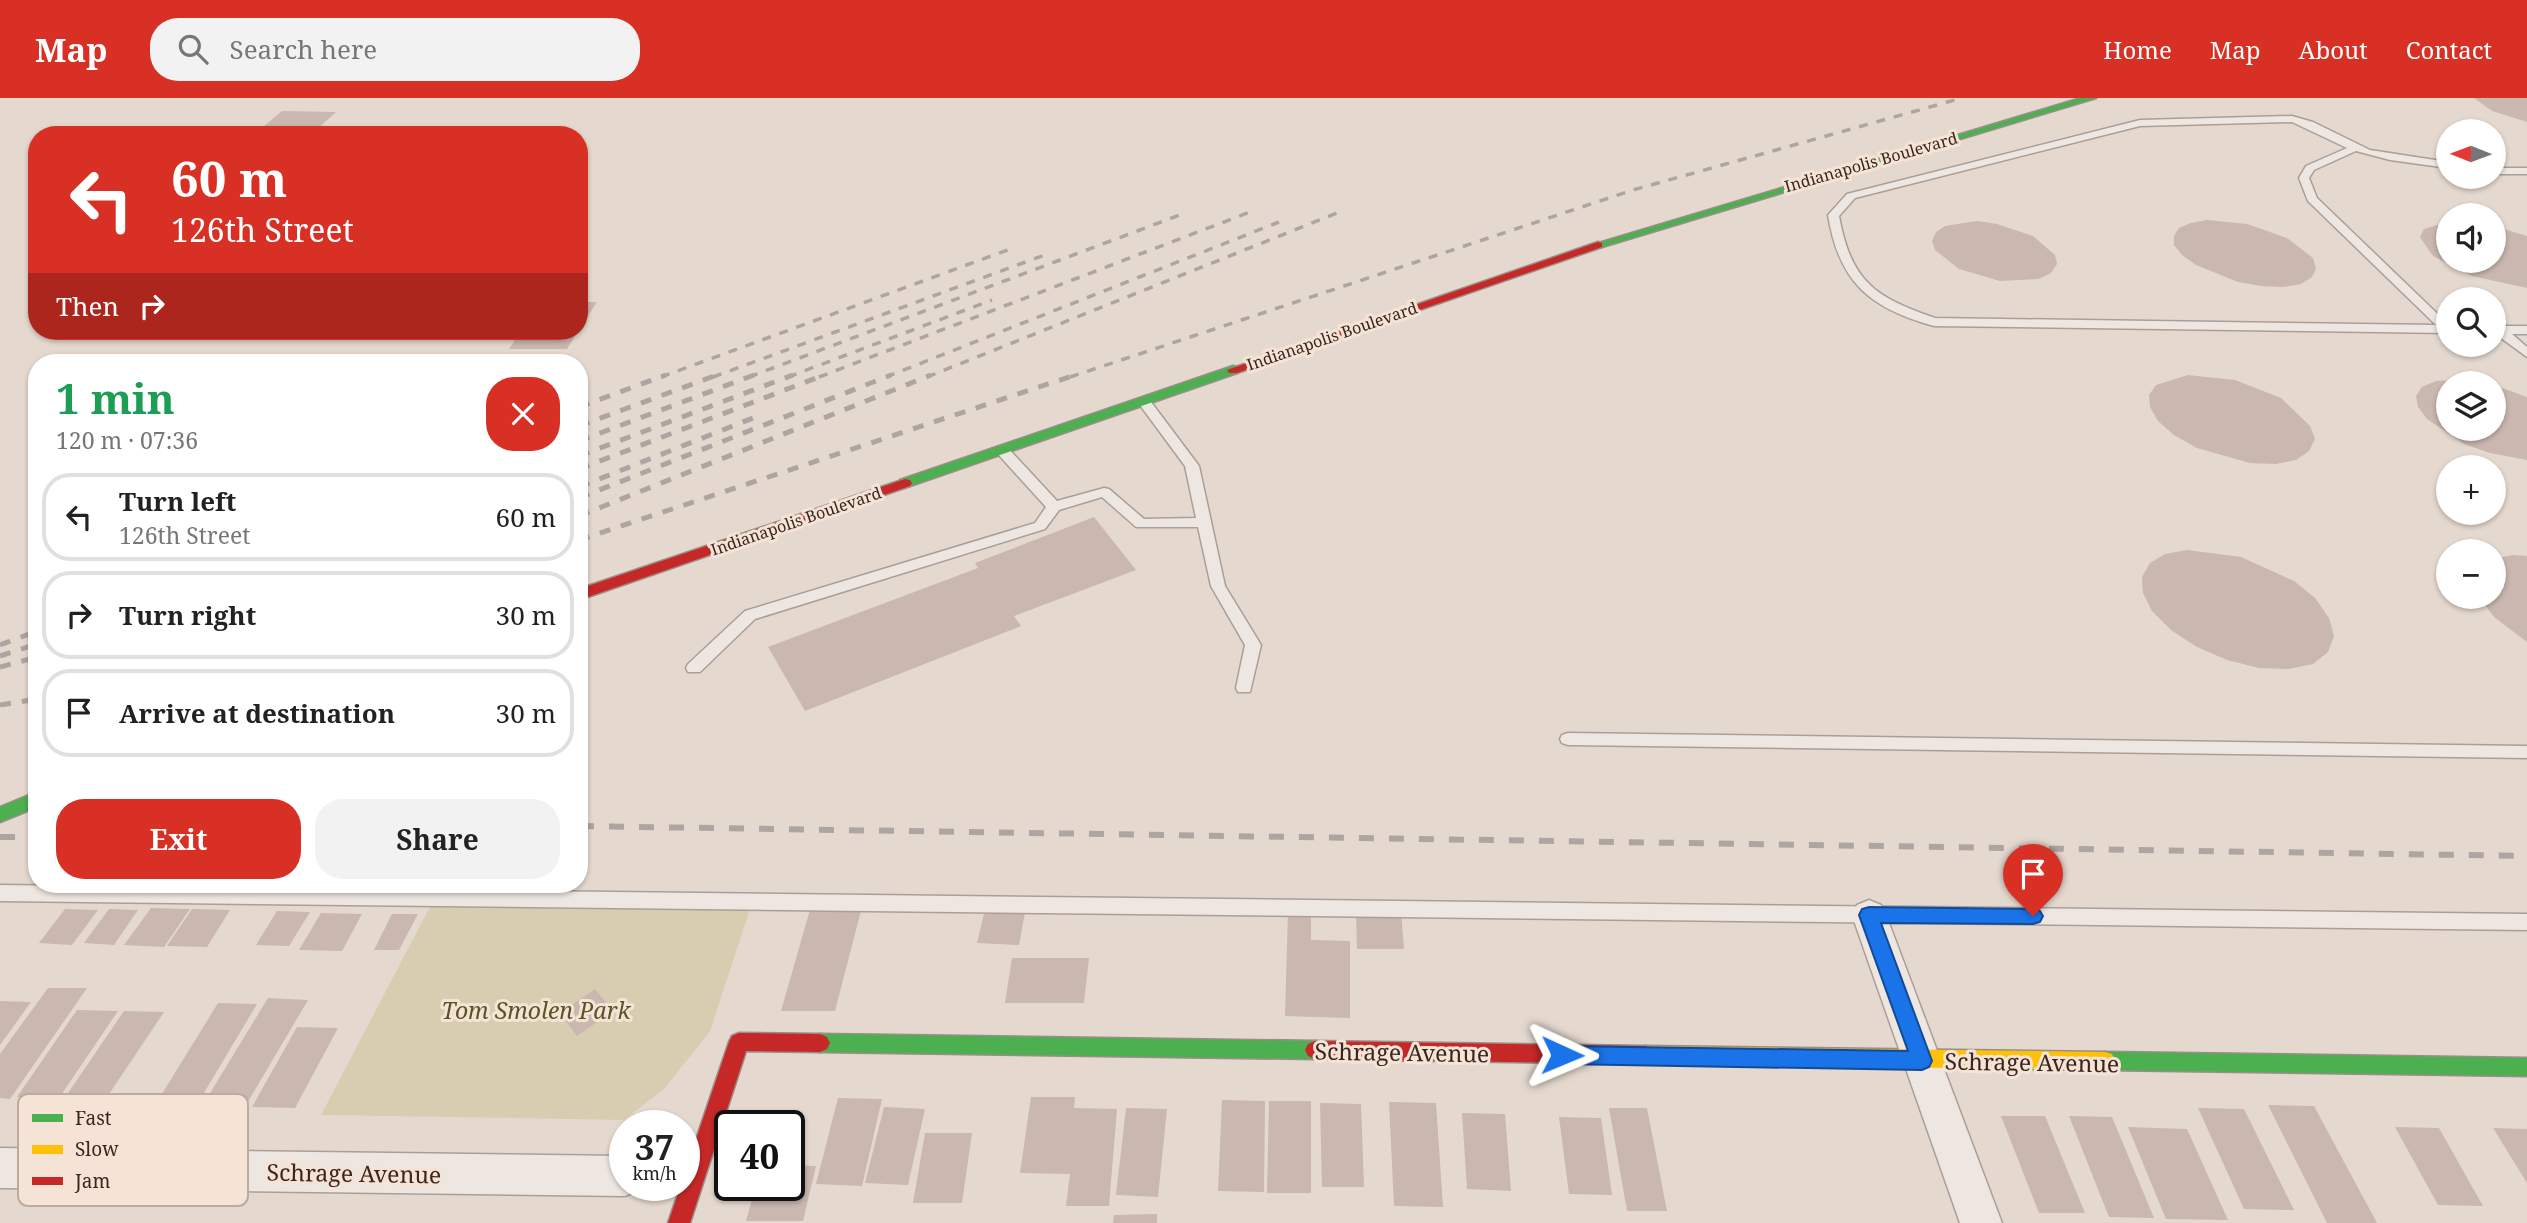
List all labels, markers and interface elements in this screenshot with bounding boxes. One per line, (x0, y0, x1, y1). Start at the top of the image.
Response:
search box (150, 18, 640, 81)
text: Map (35, 27, 108, 72)
icon: search (174, 30, 212, 68)
text: Search here (230, 31, 377, 67)
text: Home (2103, 33, 2172, 66)
text: Map (2210, 33, 2261, 66)
text: About (2299, 33, 2368, 66)
text: Contact (2406, 33, 2492, 66)
north arrow (2436, 119, 2506, 189)
map controls (2436, 119, 2506, 609)
street label: Indianapolis Boulevard (1782, 127, 1960, 197)
text: 60 m (171, 145, 287, 211)
icon: left (56, 154, 147, 245)
button: sound (2436, 203, 2506, 273)
text: 126th Street (171, 208, 354, 251)
icon: right (133, 287, 171, 325)
button: search (2436, 287, 2506, 357)
text: Then (56, 288, 119, 324)
street label: Indianapolis Boulevard (1244, 296, 1420, 376)
text: 1 min (56, 369, 175, 426)
button: layers (2436, 371, 2506, 441)
button: close (486, 377, 560, 451)
text: 120 m · 07:36 (56, 424, 198, 456)
button: + (2436, 455, 2506, 525)
street label: Indianapolis Boulevard (708, 481, 884, 561)
text: Turn left (119, 483, 236, 519)
icon: left (60, 498, 98, 536)
text: 60 m (496, 499, 556, 535)
text: 126th Street (119, 519, 250, 551)
button: − (2436, 539, 2506, 609)
icon: right (60, 596, 98, 634)
text: Turn right (119, 597, 256, 633)
text: 30 m (496, 597, 556, 633)
icon: arrive (60, 694, 98, 732)
text: Arrive at destination (119, 695, 395, 731)
text: 30 m (496, 695, 556, 731)
button: Exit (56, 799, 301, 879)
button: Share (315, 799, 560, 879)
pin (2003, 844, 2063, 916)
icon: arrive (2014, 855, 2052, 893)
park label: Tom Smolen Park (441, 994, 631, 1026)
position arrow (1525, 1018, 1599, 1092)
street label: Schrage Avenue (1314, 1034, 1490, 1070)
street label: Schrage Avenue (1944, 1044, 2120, 1080)
legend (18, 1094, 248, 1206)
text: Fast (75, 1105, 112, 1131)
speed limit sign: 40 (714, 1110, 805, 1201)
text: 37 (635, 1123, 674, 1170)
text: Slow (75, 1136, 119, 1162)
street label: Schrage Avenue (266, 1155, 442, 1191)
text: km/h (632, 1161, 677, 1185)
text: Jam (74, 1168, 110, 1194)

